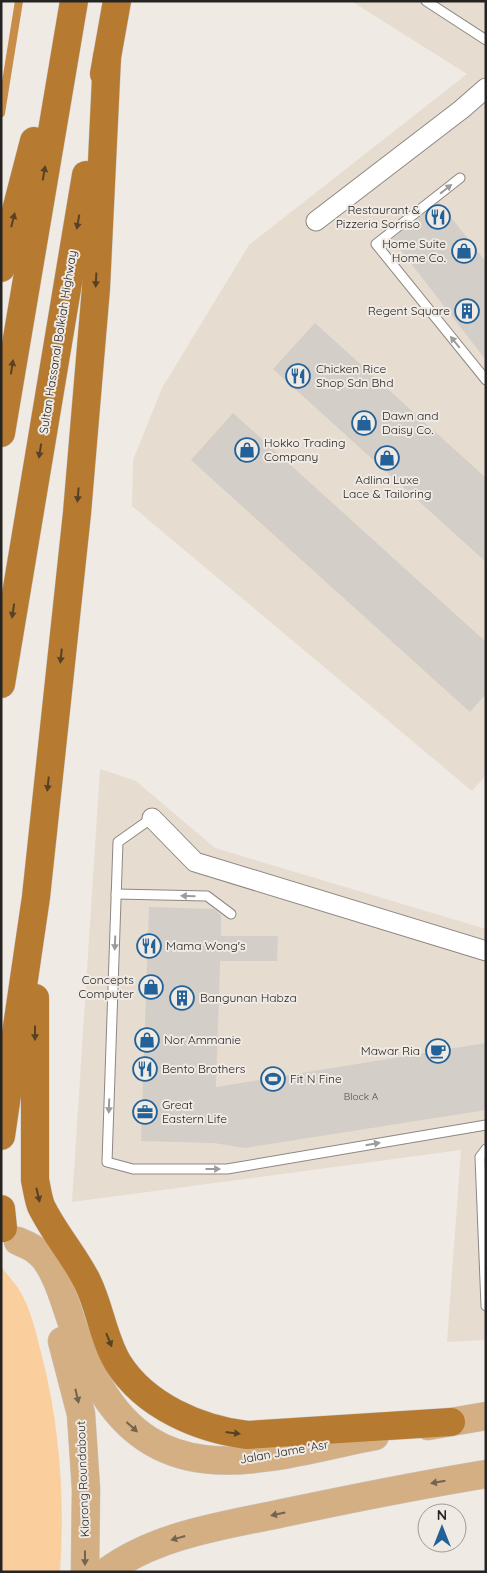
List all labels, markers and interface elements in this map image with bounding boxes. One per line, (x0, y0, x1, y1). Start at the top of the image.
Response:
one-way arrow (41, 164, 49, 180)
one-way arrow (439, 184, 452, 195)
place label: Restaurant & Pizzeria Sorriso (336, 202, 420, 231)
restaurant icon: Restaurant & Pizzeria Sorriso (425, 204, 451, 230)
one-way arrow (9, 213, 17, 228)
one-way arrow (74, 214, 82, 230)
place label: Home Suite Home Co. (382, 236, 446, 265)
shop icon: Home Suite Home Co. (451, 238, 477, 264)
street label: Sultan Hassanal Bolkiah Highway (36, 249, 79, 435)
one-way arrow (92, 273, 100, 289)
building icon: Regent Square (454, 298, 480, 324)
place label: Regent Square (368, 303, 450, 318)
one-way arrow (450, 336, 461, 349)
one-way arrow (8, 359, 16, 375)
place label: Chicken Rice Shop Sdn Bhd (316, 361, 393, 390)
restaurant icon: Chicken Rice Shop Sdn Bhd (285, 363, 311, 389)
place label: Dawn and Daisy Co. (382, 408, 439, 437)
shop icon: Dawn and Daisy Co. (351, 410, 377, 436)
place label: Hokko Trading Company (264, 435, 345, 464)
shop icon: Hokko Trading Company (234, 437, 260, 463)
one-way arrow (35, 443, 43, 459)
shop icon: Adlina Luxe Lace & Tailoring (374, 445, 400, 471)
place label: Adlina Luxe Lace & Tailoring (343, 472, 431, 501)
one-way arrow (74, 487, 82, 503)
one-way arrow (9, 604, 17, 620)
one-way arrow (57, 648, 65, 664)
one-way arrow (43, 776, 51, 792)
one-way arrow (180, 892, 196, 900)
restaurant icon: Mama Wong's (136, 933, 162, 959)
one-way arrow (110, 935, 118, 951)
place label: Mama Wong's (166, 938, 246, 953)
place label: Concepts Computer (78, 972, 134, 1001)
shop icon: Concepts Computer (138, 974, 164, 1000)
building icon: Bangunan Habza (169, 985, 195, 1011)
place label: Bangunan Habza (200, 990, 297, 1005)
one-way arrow (31, 1025, 39, 1041)
shop icon: Nor Ammanie (134, 1027, 160, 1053)
place label: Nor Ammanie (164, 1032, 241, 1047)
cafe icon: Mawar Ria (425, 1038, 451, 1064)
place label: Mawar Ria (361, 1043, 420, 1058)
restaurant icon: Bento Brothers (132, 1056, 158, 1082)
place label: Bento Brothers (162, 1061, 246, 1076)
sports icon: Fit N Fine (260, 1066, 286, 1092)
place label: Fit N Fine (290, 1071, 342, 1086)
house number: Block A (344, 1090, 379, 1103)
place label: Great Eastern Life (162, 1097, 227, 1126)
one-way arrow (105, 1098, 113, 1114)
office icon: Great Eastern Life (132, 1099, 158, 1125)
one-way arrow (366, 1140, 382, 1148)
one-way arrow (205, 1165, 221, 1173)
one-way arrow (34, 1188, 42, 1203)
one-way arrow (106, 1333, 113, 1348)
one-way arrow (73, 1389, 81, 1404)
street label: Kiarong Roundabout (73, 1421, 92, 1537)
one-way arrow (126, 1421, 138, 1433)
one-way arrow (225, 1429, 241, 1437)
street label: Jalan Jame 'Asr (238, 1436, 330, 1467)
one-way arrow (429, 1479, 445, 1487)
north arrow (417, 1503, 467, 1553)
text: N (437, 1506, 447, 1524)
one-way arrow (271, 1510, 286, 1518)
one-way arrow (170, 1535, 185, 1543)
one-way arrow (81, 1551, 89, 1567)

